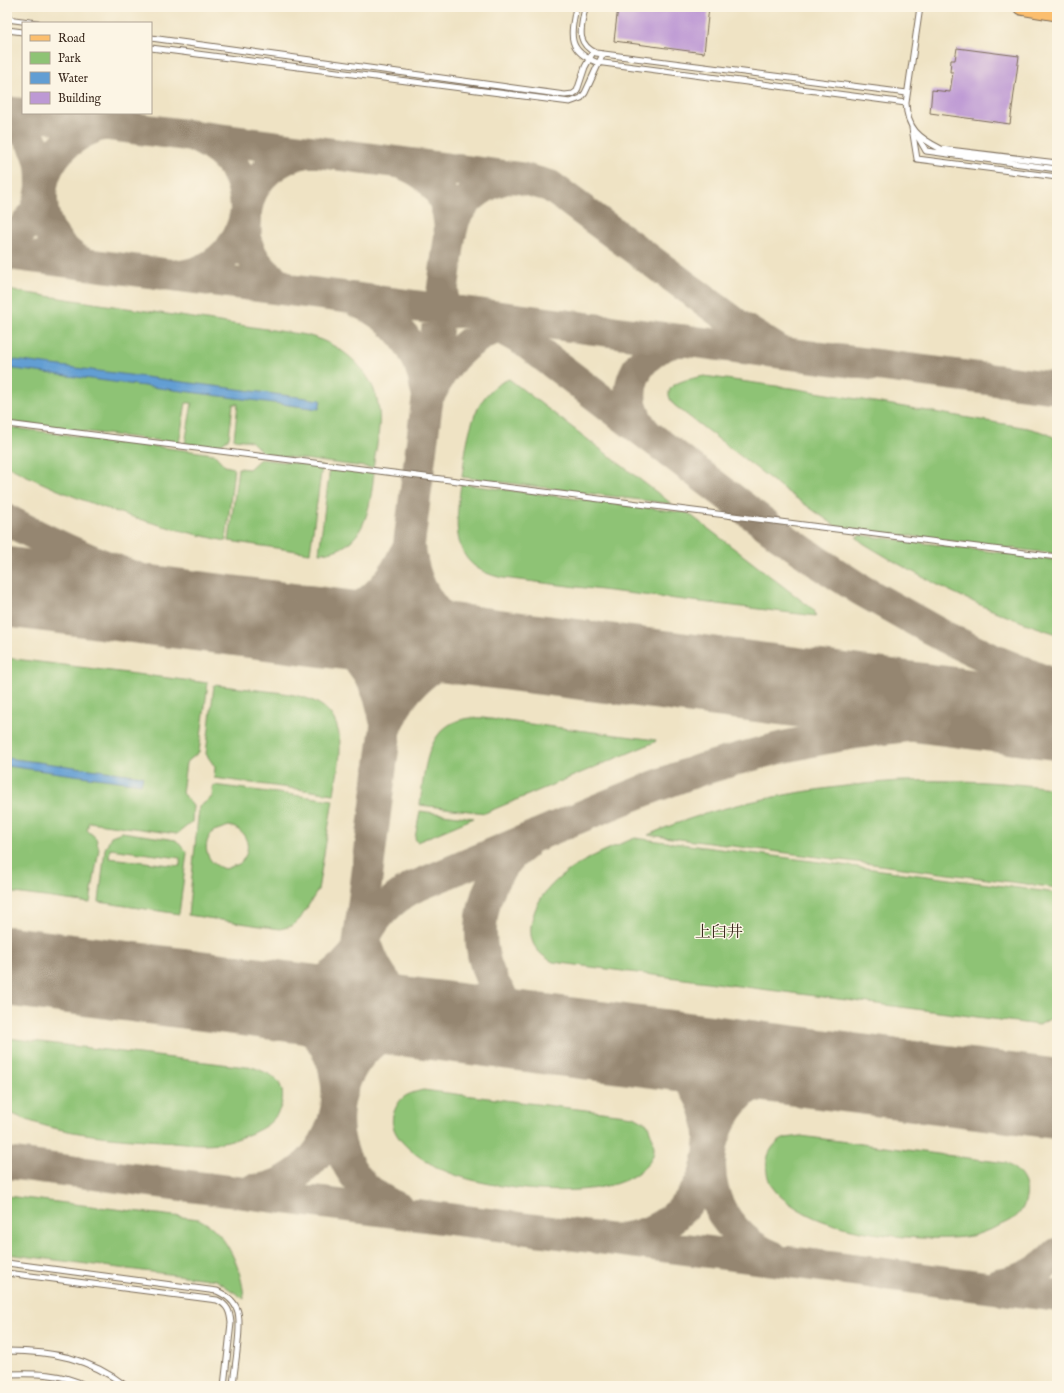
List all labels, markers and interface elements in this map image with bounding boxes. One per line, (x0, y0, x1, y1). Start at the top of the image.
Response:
legend (22, 22, 152, 114)
text: Road (58, 31, 86, 46)
text: Park (58, 51, 81, 66)
text: Water (58, 71, 89, 86)
text: Building (58, 91, 102, 106)
district label: 上臼井 (695, 923, 743, 943)

